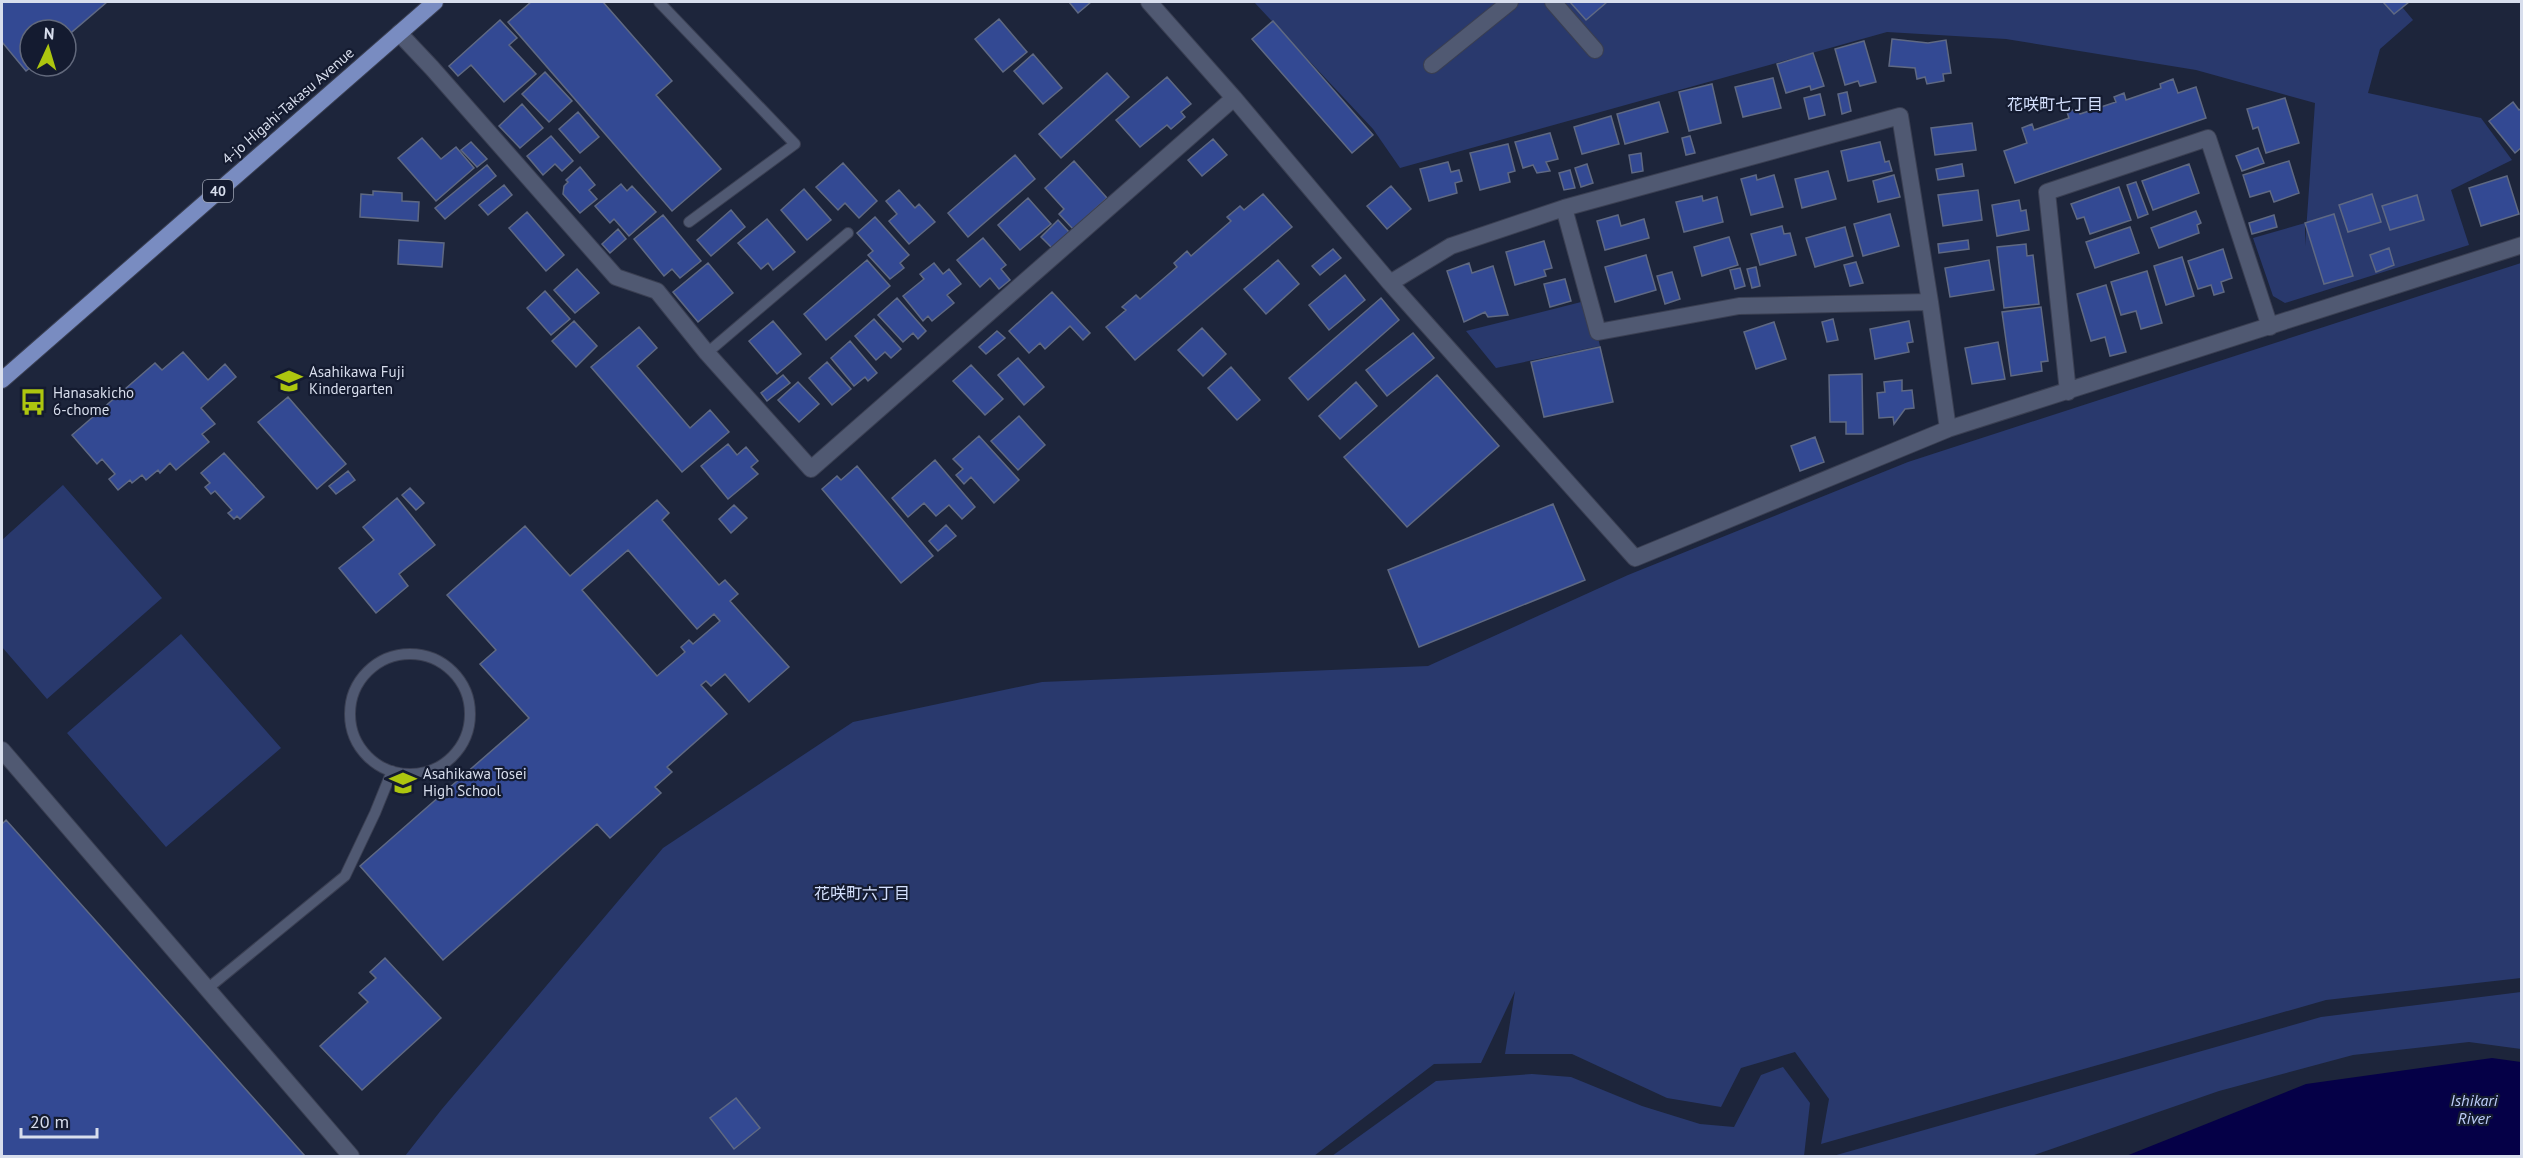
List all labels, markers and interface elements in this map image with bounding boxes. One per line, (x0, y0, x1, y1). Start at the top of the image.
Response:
north arrow (18, 18, 78, 78)
text: N (43, 23, 55, 43)
street label: 4-jo Higahi-Takasu Avenue (218, 43, 358, 168)
district label: 花咲町七丁目 (2007, 94, 2103, 114)
road number: 40 (203, 180, 233, 202)
place label: Asahikawa Fuji Kindergarten (309, 362, 405, 398)
school or university icon: Asahikawa Fuji Kindergarten (274, 366, 304, 396)
place label: Hanasakicho 6-chome (53, 383, 134, 419)
bus stop icon: Hanasakicho 6-chome (18, 387, 48, 417)
place label: Asahikawa Tosei High School (423, 764, 527, 800)
school or university icon: Asahikawa Tosei High School (388, 768, 418, 798)
district label: 花咲町六丁目 (814, 883, 910, 903)
water label: Ishikari River (2450, 1090, 2499, 1128)
scale bar (21, 1101, 98, 1139)
text: 20 m (30, 1110, 69, 1133)

